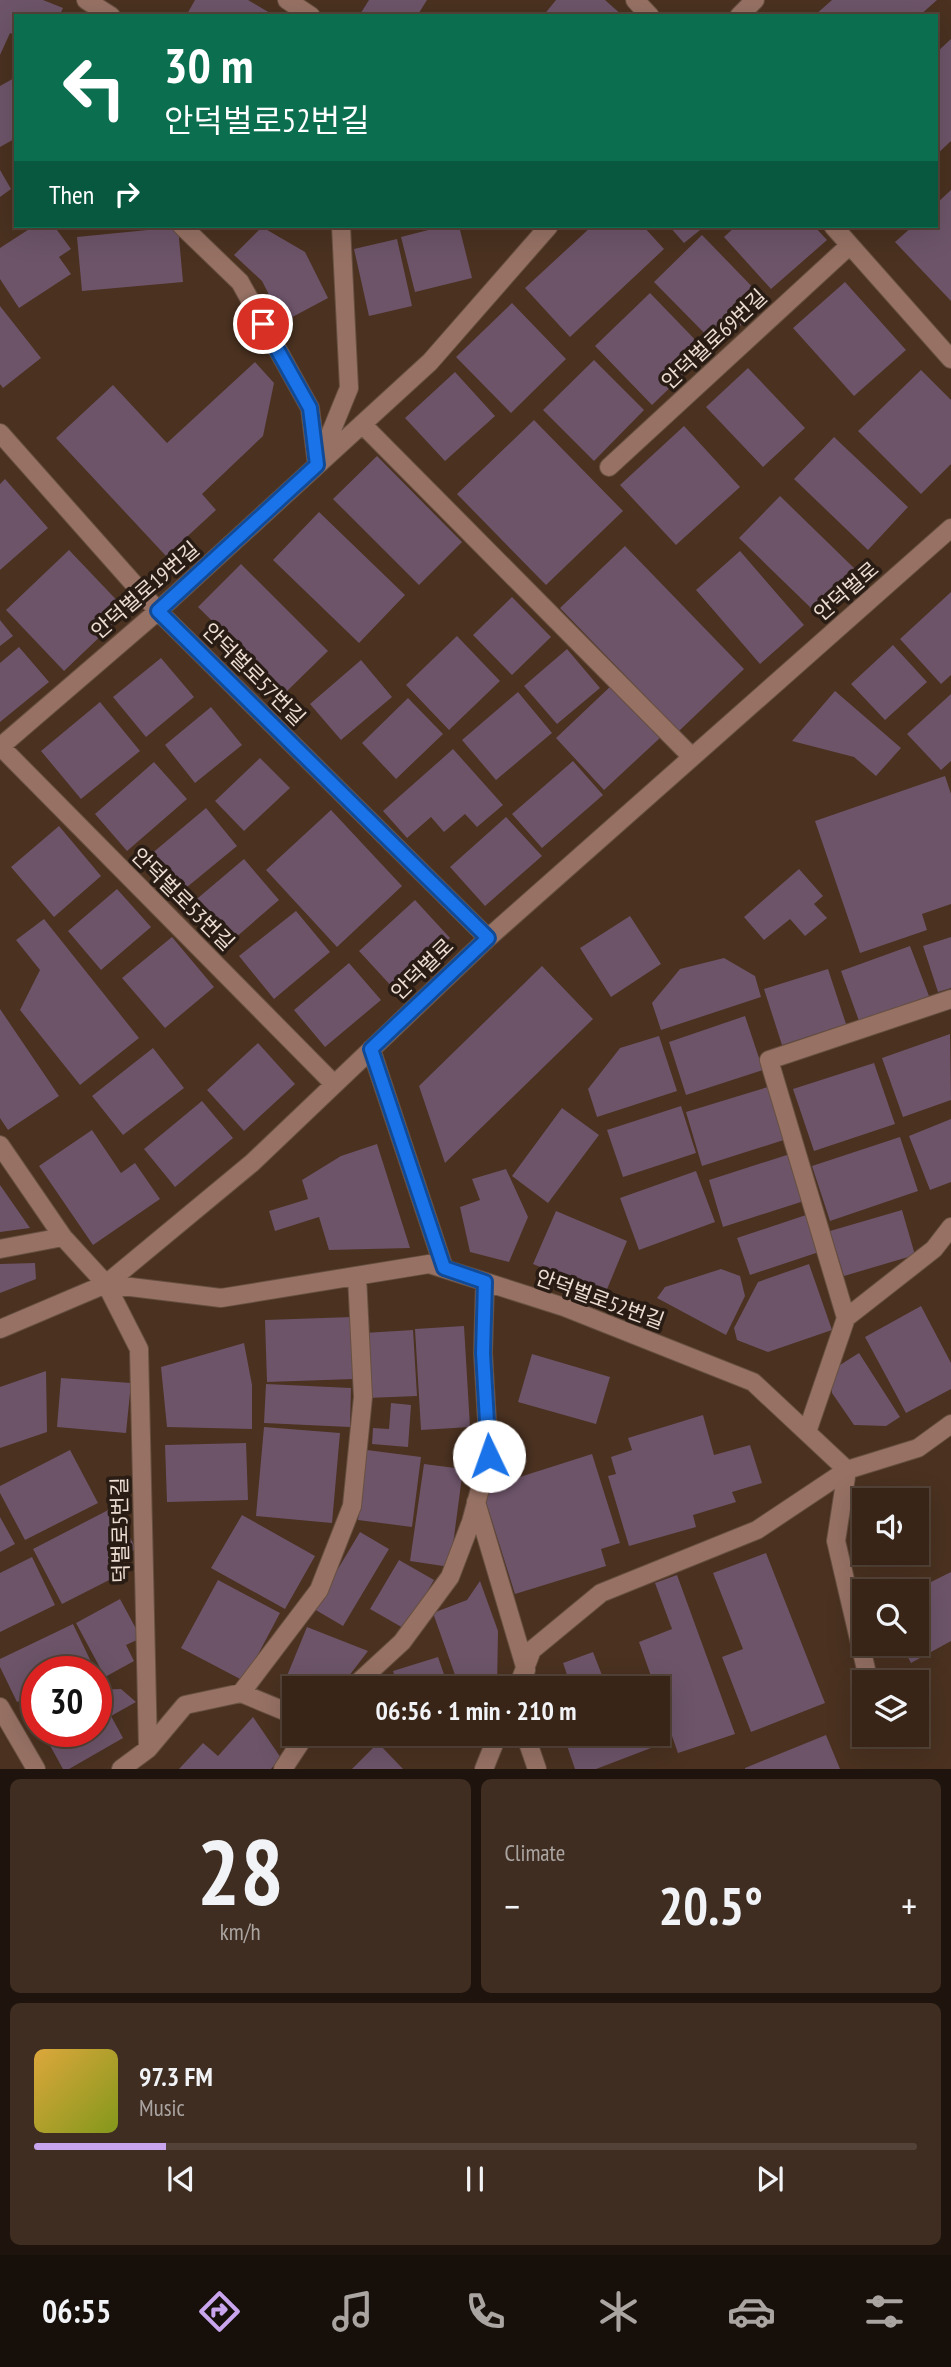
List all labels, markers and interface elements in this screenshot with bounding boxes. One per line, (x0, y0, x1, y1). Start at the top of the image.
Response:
text: 30 m (164, 33, 253, 97)
icon: left (49, 42, 140, 133)
text: 안덕벌로52번길 (164, 99, 369, 141)
icon: right (108, 175, 146, 213)
text: Then (49, 178, 94, 211)
street label: 안덕벌로69번길 (655, 283, 773, 395)
pin (233, 294, 293, 354)
icon: arrive (244, 305, 282, 343)
street label: 안덕벌로19번길 (85, 536, 205, 644)
street label: 안덕벌로 (808, 555, 884, 627)
street label: 안덕벌로57번길 (197, 617, 311, 731)
street label: 안덕벌로53번길 (126, 842, 240, 956)
street label: 안덕벌로 (385, 932, 459, 1006)
street label: 안덕벌로52번길 (532, 1263, 668, 1335)
position arrow (452, 1419, 526, 1493)
street label: 덕벌로5번길 (106, 1477, 134, 1583)
map controls (852, 1488, 929, 1747)
button: sound (852, 1488, 929, 1565)
button: search (852, 1579, 929, 1656)
speed limit sign: 30 (21, 1656, 112, 1747)
button: layers (852, 1670, 929, 1747)
text: 06:56 · 1 min · 210 m (376, 1694, 576, 1727)
text: 28 (197, 1812, 284, 1930)
text: Climate (505, 1838, 565, 1867)
text: 20.5° (658, 1872, 763, 1939)
text: − (505, 1881, 520, 1930)
text: + (901, 1881, 917, 1930)
text: km/h (220, 1917, 261, 1946)
text: 97.3 FM (139, 2060, 213, 2093)
text: Music (139, 2093, 185, 2122)
icon: previous (162, 2160, 200, 2198)
icon: pause (456, 2160, 494, 2198)
icon: next (751, 2160, 789, 2198)
icon: directions (195, 2287, 244, 2336)
icon: music (328, 2287, 377, 2336)
icon: phone (461, 2287, 510, 2336)
icon: climate (594, 2287, 643, 2336)
icon: car (727, 2287, 776, 2336)
icon: filters (860, 2287, 909, 2336)
text: 06:55 (42, 2290, 111, 2332)

